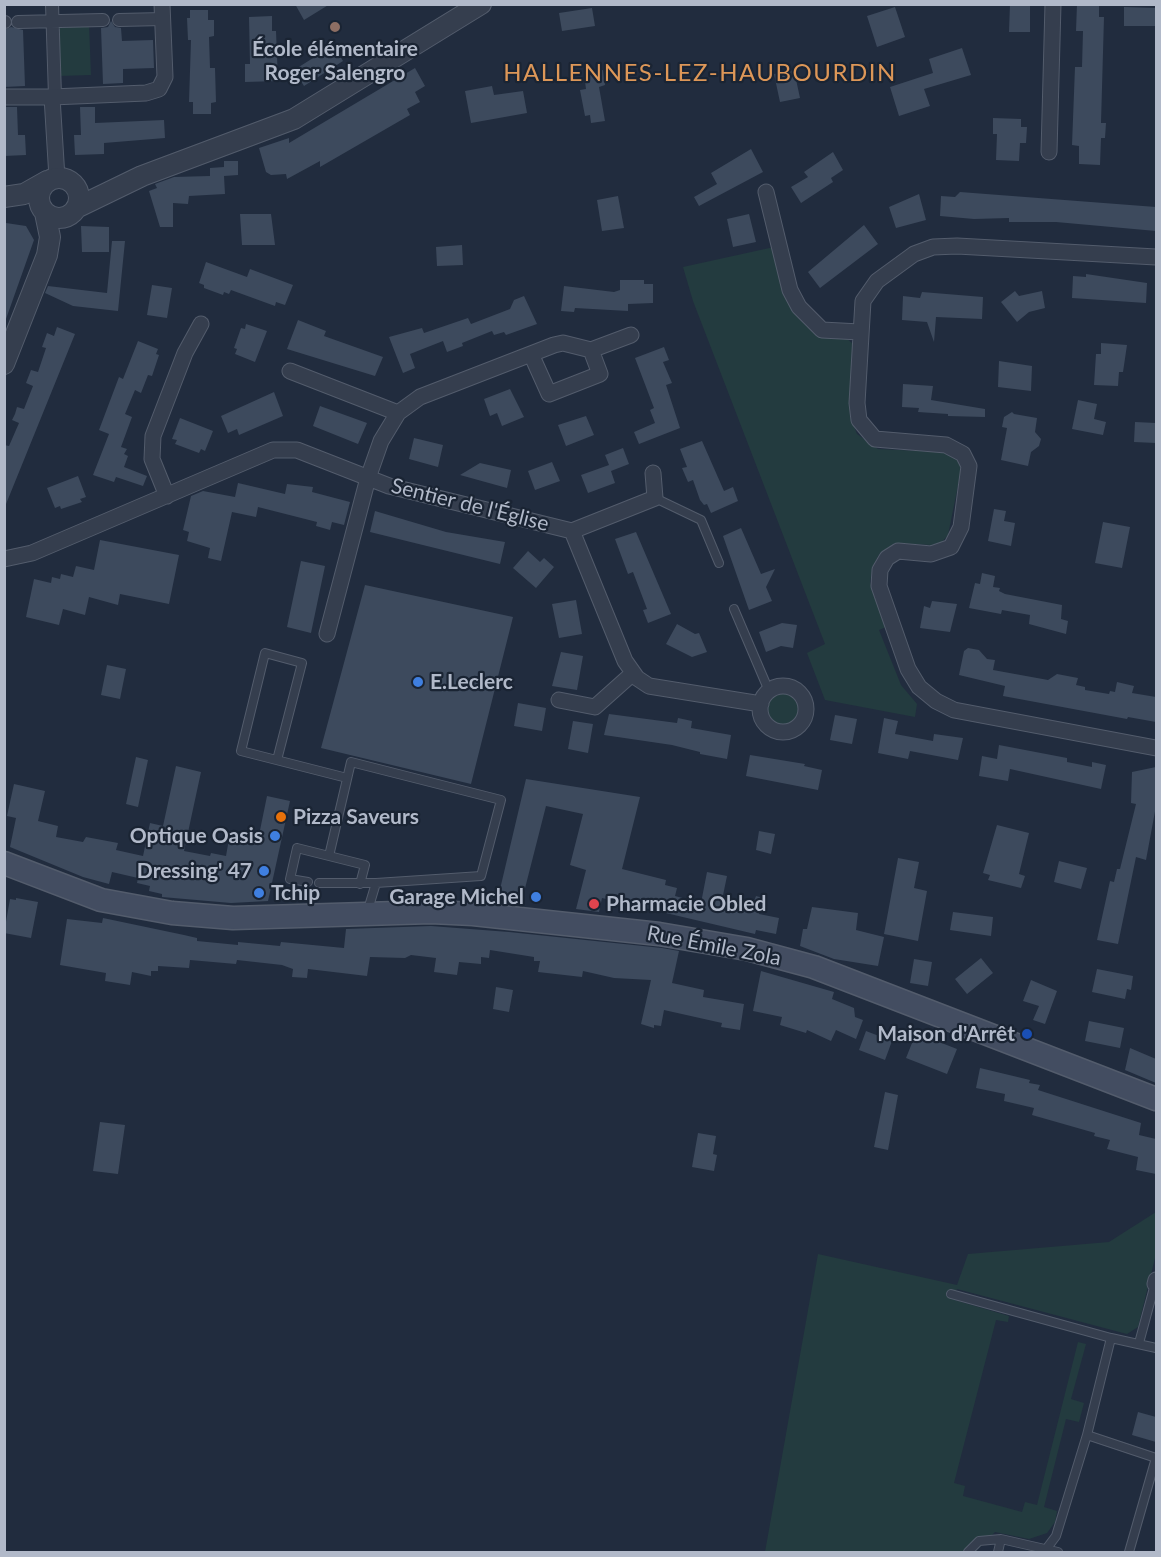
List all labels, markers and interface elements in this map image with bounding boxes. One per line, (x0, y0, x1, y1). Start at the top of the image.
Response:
marker: École élémentaire Roger Salengro (328, 20, 342, 34)
place label: École élémentaire Roger Salengro (252, 36, 418, 86)
district label: HALLENNES-LEZ-HAUBOURDIN (503, 59, 897, 87)
street label: Sentier de l'Église (389, 473, 551, 537)
place label: E.Leclerc (430, 669, 513, 695)
marker: E.Leclerc (411, 675, 425, 689)
place label: Pizza Saveurs (293, 804, 419, 830)
marker: Pizza Saveurs (274, 810, 288, 824)
place label: Optique Oasis (130, 823, 263, 849)
marker: Optique Oasis (268, 829, 282, 843)
place label: Dressing' 47 (137, 858, 252, 884)
marker: Dressing' 47 (257, 864, 271, 878)
place label: Tchip (271, 880, 320, 906)
place label: Garage Michel (389, 884, 524, 910)
marker: Tchip (252, 886, 266, 900)
marker: Garage Michel (529, 890, 543, 904)
place label: Pharmacie Obled (606, 891, 766, 917)
marker: Pharmacie Obled (587, 897, 601, 911)
street label: Rue Émile Zola (645, 921, 783, 971)
place label: Maison d'Arrêt (877, 1021, 1015, 1047)
marker: Maison d'Arrêt (1020, 1027, 1034, 1041)

